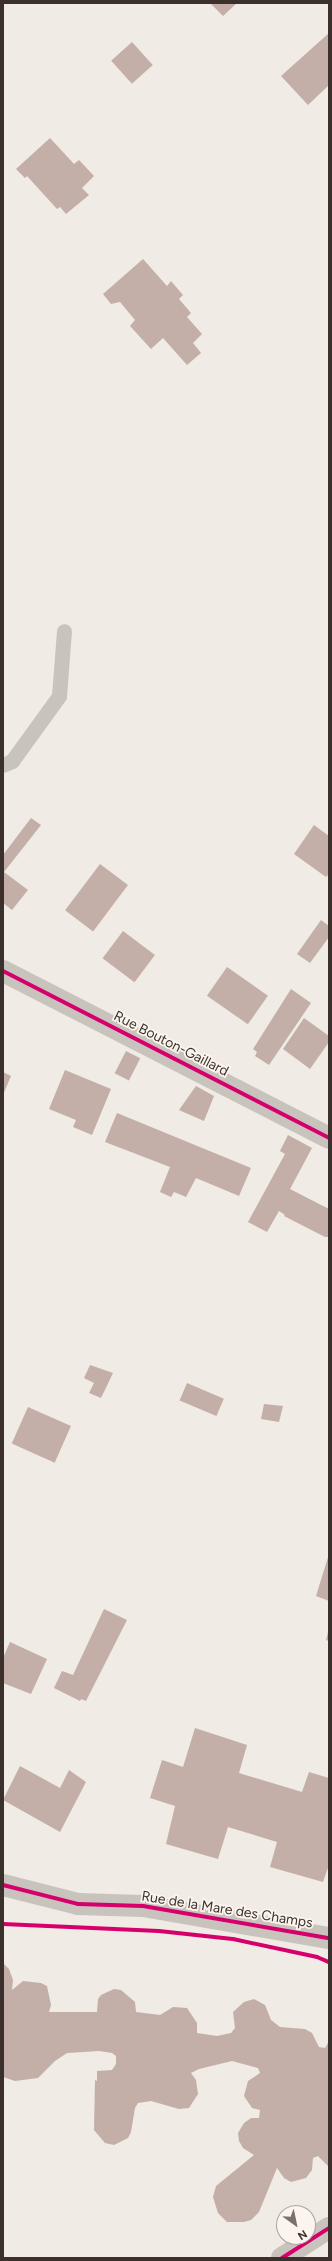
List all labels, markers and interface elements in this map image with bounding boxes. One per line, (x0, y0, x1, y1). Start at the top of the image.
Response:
street label: Rue Bouton-Gaillard (111, 1008, 231, 1080)
street label: Rue de la Mare des Champs (140, 1888, 314, 1932)
north arrow (276, 2205, 316, 2245)
text: N (295, 2227, 309, 2242)

